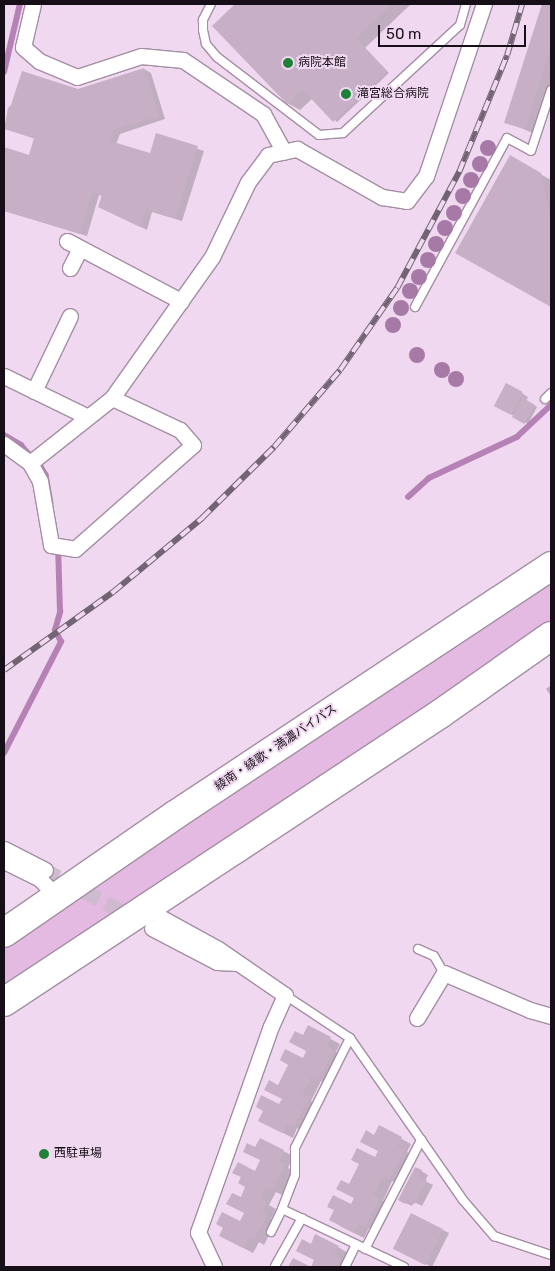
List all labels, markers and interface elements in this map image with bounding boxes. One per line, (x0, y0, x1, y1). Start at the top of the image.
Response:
scale bar (380, 15, 528, 47)
text: 50 m (386, 25, 421, 43)
place label: 病院本館 (298, 56, 346, 70)
marker: 病院本館 (282, 57, 294, 69)
marker: 滝宮総合病院 (339, 87, 353, 101)
place label: 滝宮総合病院 (357, 87, 429, 101)
street label: 綾南・綾歌・満濃バイパス (212, 702, 340, 794)
place label: 西駐車場 (54, 1147, 102, 1161)
marker: 西駐車場 (38, 1148, 50, 1160)

